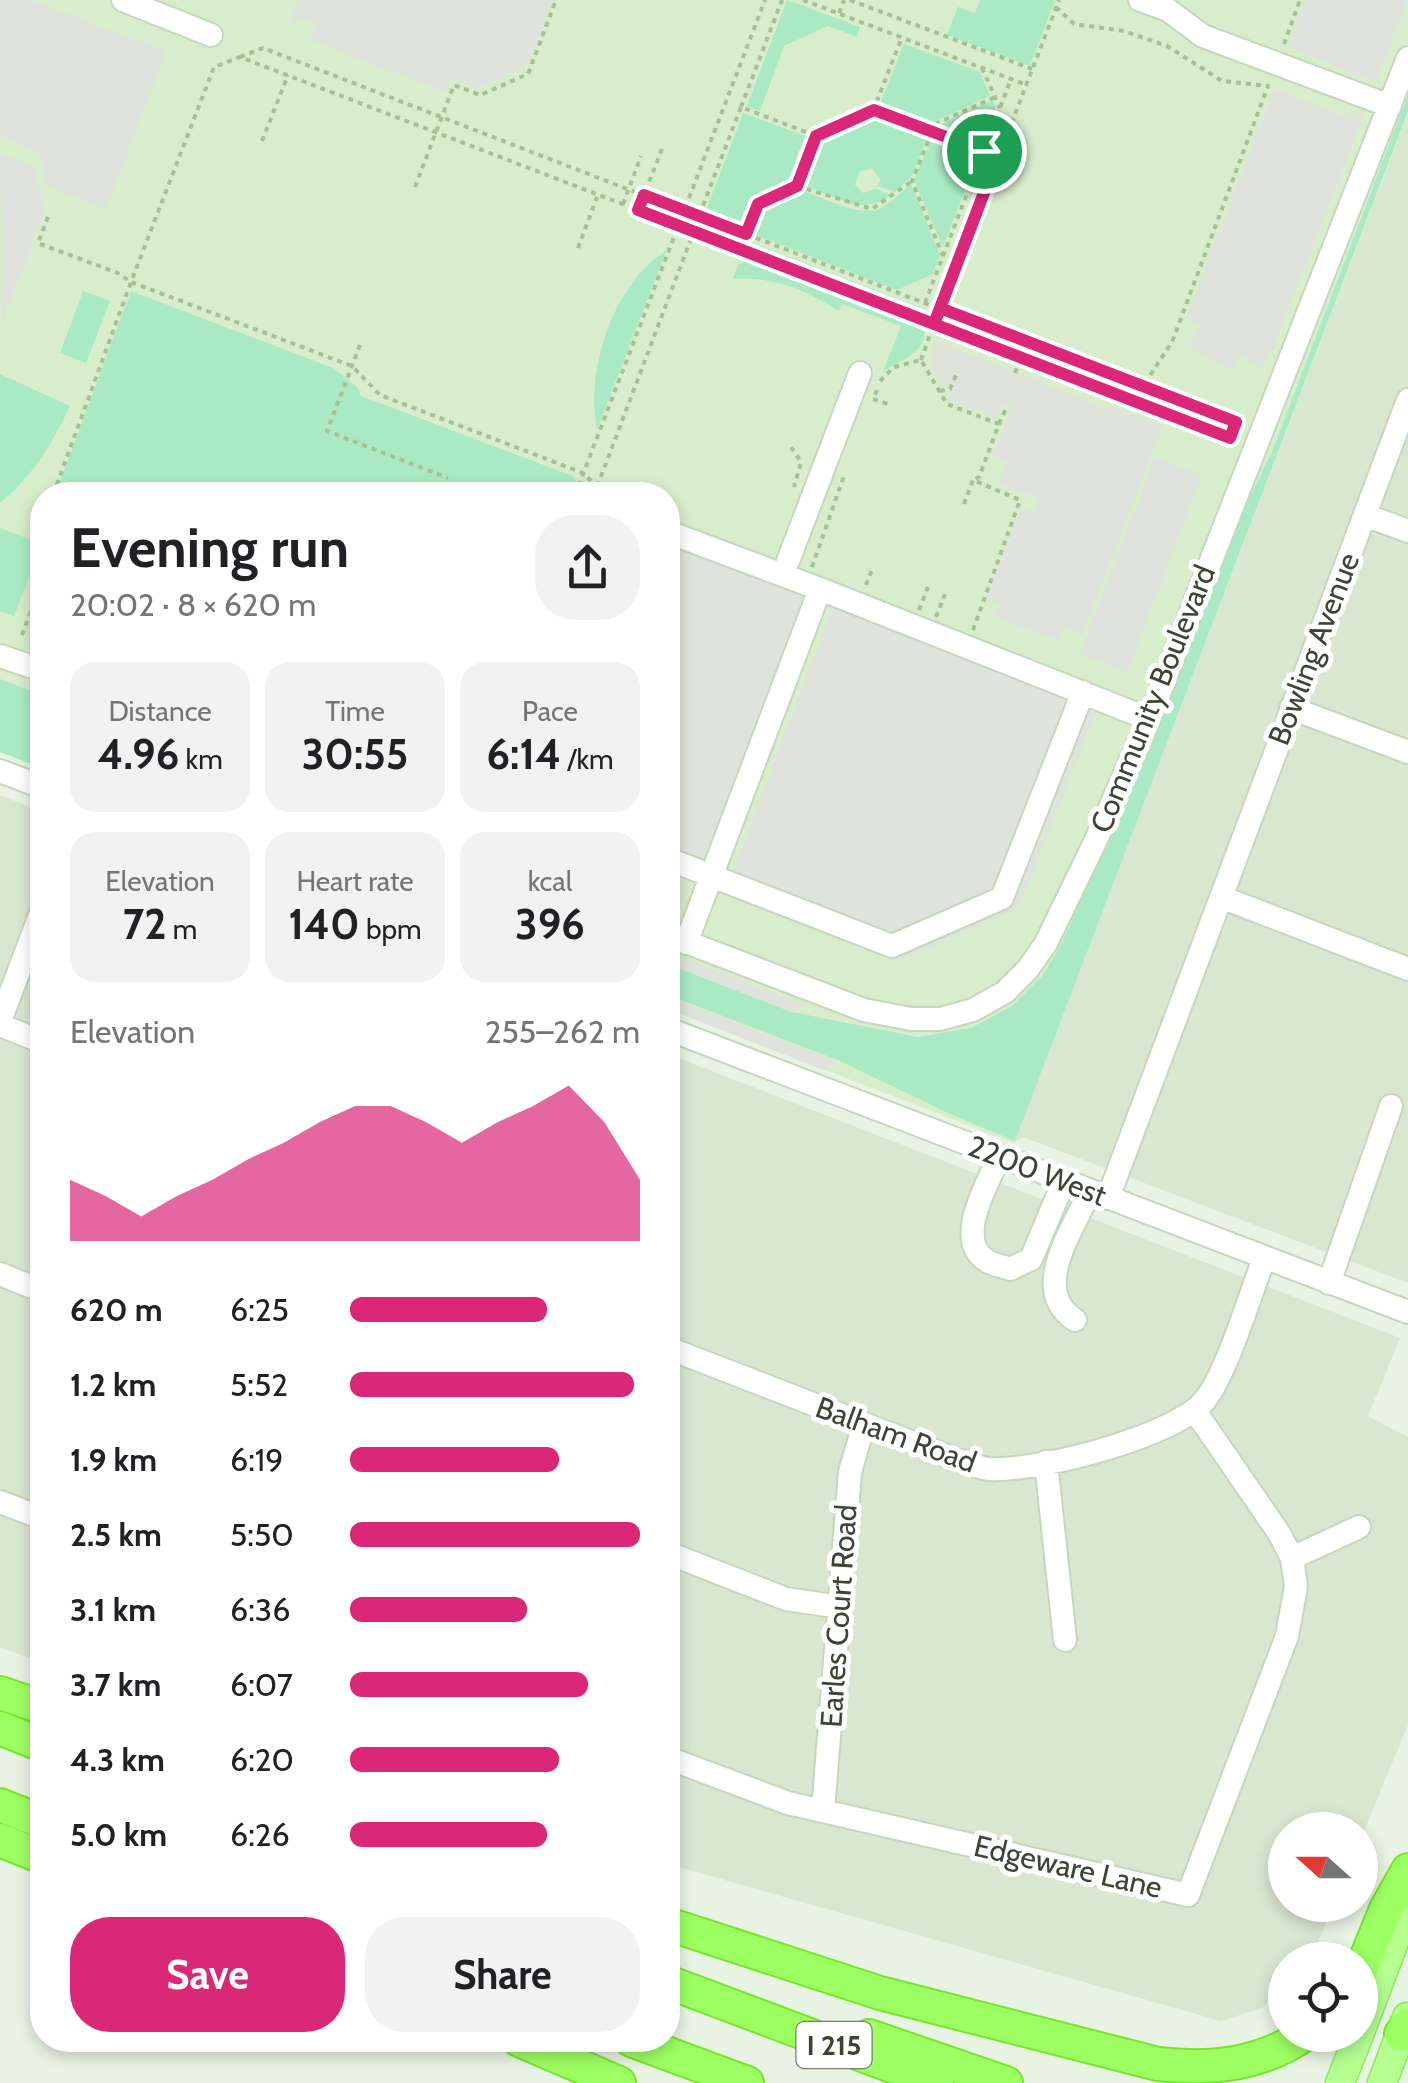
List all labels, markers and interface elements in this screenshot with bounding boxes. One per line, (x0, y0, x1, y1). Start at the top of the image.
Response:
pin (942, 109, 1027, 194)
icon: arrive (957, 124, 1012, 179)
text: Evening run (70, 514, 349, 581)
button: share (535, 515, 640, 620)
street label: Bowling Avenue (1260, 547, 1367, 750)
street label: Community Boulevard (1082, 560, 1223, 838)
text: 20:02 · 8 × 620 m (70, 585, 316, 624)
text: Distance (108, 694, 212, 728)
text: Time (325, 694, 385, 728)
text: Pace (522, 694, 578, 728)
text: 4.96 (97, 728, 179, 780)
text: 30:55 (302, 728, 408, 780)
text: 6:14 (487, 728, 561, 780)
text: km (179, 742, 223, 776)
text: /km (561, 742, 613, 776)
text: Elevation (105, 864, 215, 898)
text: Heart rate (296, 864, 414, 898)
text: kcal (528, 864, 572, 898)
text: 72 (123, 898, 166, 950)
text: 140 (288, 898, 360, 950)
text: 396 (515, 898, 585, 950)
text: m (166, 912, 197, 946)
text: bpm (360, 912, 422, 946)
text: Elevation (70, 1012, 195, 1051)
text: 255–262 m (485, 1012, 640, 1051)
street label: 2200 West (963, 1127, 1112, 1214)
text: 620 m (70, 1290, 163, 1329)
text: 6:25 (230, 1290, 289, 1329)
text: 1.2 km (70, 1365, 156, 1404)
text: 5:52 (230, 1365, 288, 1404)
street label: Balham Road (811, 1388, 982, 1481)
text: 1.9 km (70, 1440, 157, 1479)
text: 6:19 (230, 1440, 283, 1479)
street label: Earles Court Road (812, 1503, 865, 1729)
text: 2.5 km (70, 1515, 162, 1554)
text: 5:50 (230, 1515, 294, 1554)
text: 3.1 km (70, 1590, 156, 1629)
text: 6:36 (230, 1590, 290, 1629)
text: 3.7 km (70, 1665, 161, 1704)
text: 6:07 (230, 1665, 293, 1704)
text: 4.3 km (70, 1740, 165, 1779)
text: 6:20 (230, 1740, 294, 1779)
north arrow (1268, 1812, 1378, 1922)
map controls (1268, 1812, 1378, 2052)
text: 5.0 km (70, 1815, 167, 1854)
text: 6:26 (230, 1815, 290, 1854)
street label: Edgeware Lane (970, 1827, 1166, 1906)
button: Save (70, 1917, 345, 2032)
button: Share (365, 1917, 640, 2032)
button: locate (1268, 1942, 1378, 2052)
road number: I 215 (796, 2022, 872, 2068)

